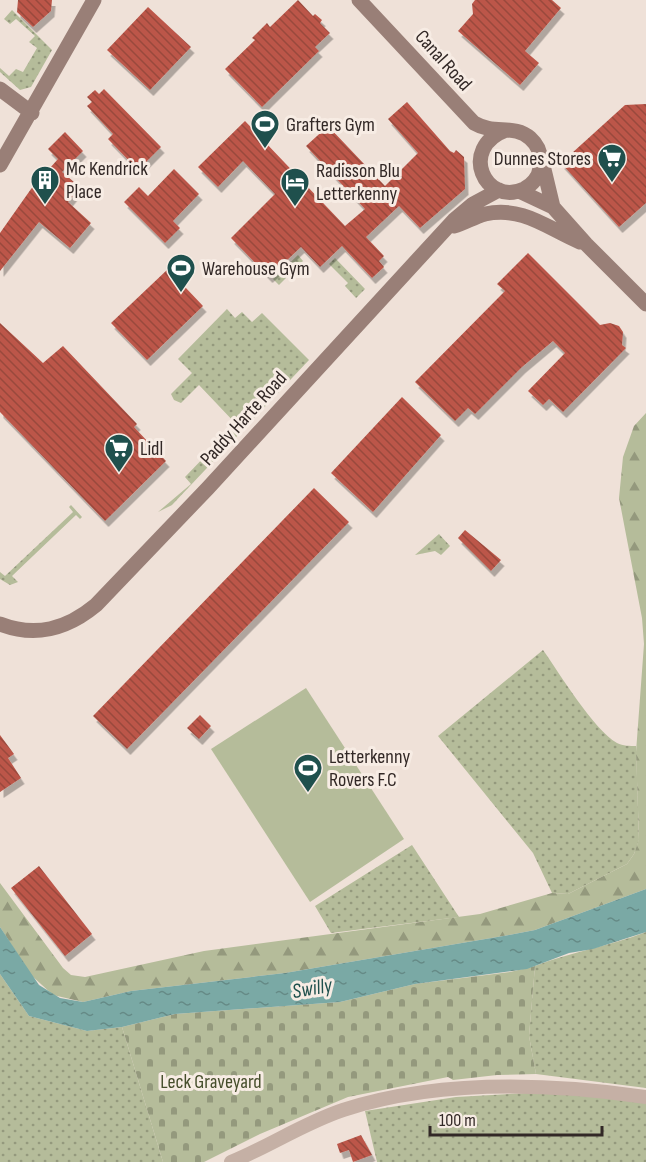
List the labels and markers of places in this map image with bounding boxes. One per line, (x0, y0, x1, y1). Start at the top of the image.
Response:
sports icon: Grafters Gym (249, 108, 281, 150)
place label: Grafters Gym (286, 113, 375, 137)
supermarket icon: Dunnes Stores (596, 142, 628, 184)
place label: Dunnes Stores (494, 147, 591, 171)
place label: Mc Kendrick Place (66, 157, 148, 204)
place label: Radisson Blu Letterkenny (316, 159, 400, 206)
building icon: Mc Kendrick Place (29, 164, 61, 206)
hotel icon: Radisson Blu Letterkenny (279, 166, 311, 208)
sports icon: Warehouse Gym (165, 252, 197, 294)
place label: Warehouse Gym (202, 257, 310, 281)
supermarket icon: Lidl (103, 432, 135, 474)
place label: Lidl (140, 437, 163, 461)
place label: Letterkenny Rovers F.C (329, 745, 410, 792)
sports icon: Letterkenny Rovers F.C (292, 752, 324, 794)

